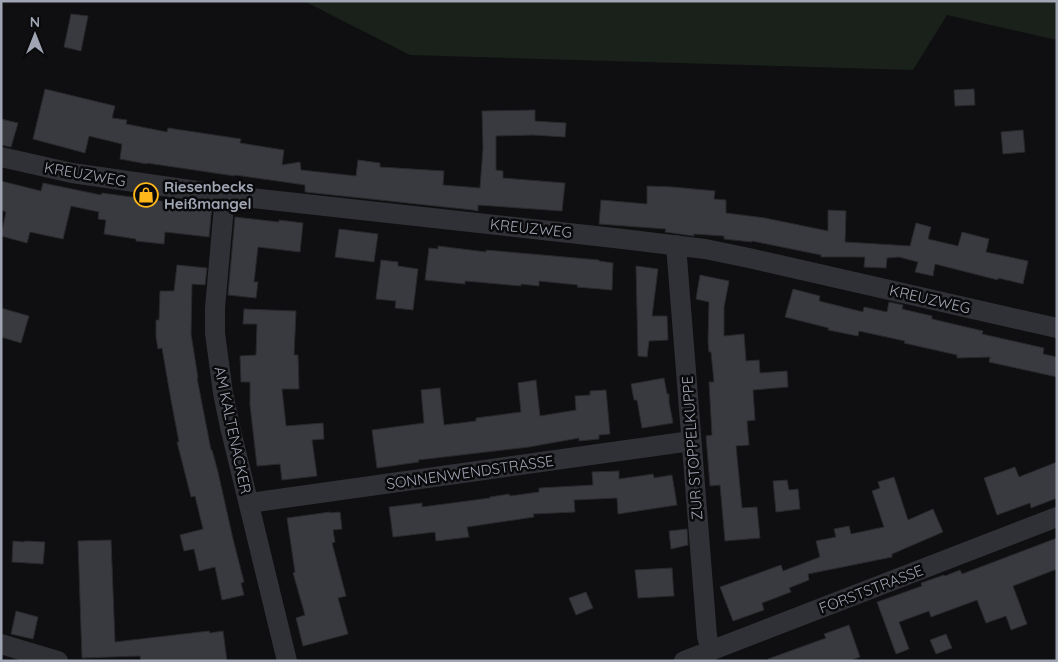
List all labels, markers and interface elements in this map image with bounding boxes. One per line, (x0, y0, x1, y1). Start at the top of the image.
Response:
north arrow (10, 10, 60, 60)
text: N (30, 13, 40, 31)
street label: KREUZWEG (43, 157, 127, 191)
place label: Riesenbecks Heißmangel (164, 177, 253, 213)
shop icon: Riesenbecks Heißmangel (133, 182, 159, 208)
street label: KREUZWEG (489, 214, 573, 242)
street label: KREUZWEG (888, 280, 972, 318)
street label: AM KALTENACKER (210, 365, 256, 495)
street label: ZUR STOPPELKUPPE (677, 375, 707, 521)
street label: SONNENWENDSTRASSE (385, 451, 555, 493)
street label: FORSTSTRASSE (816, 560, 926, 618)

